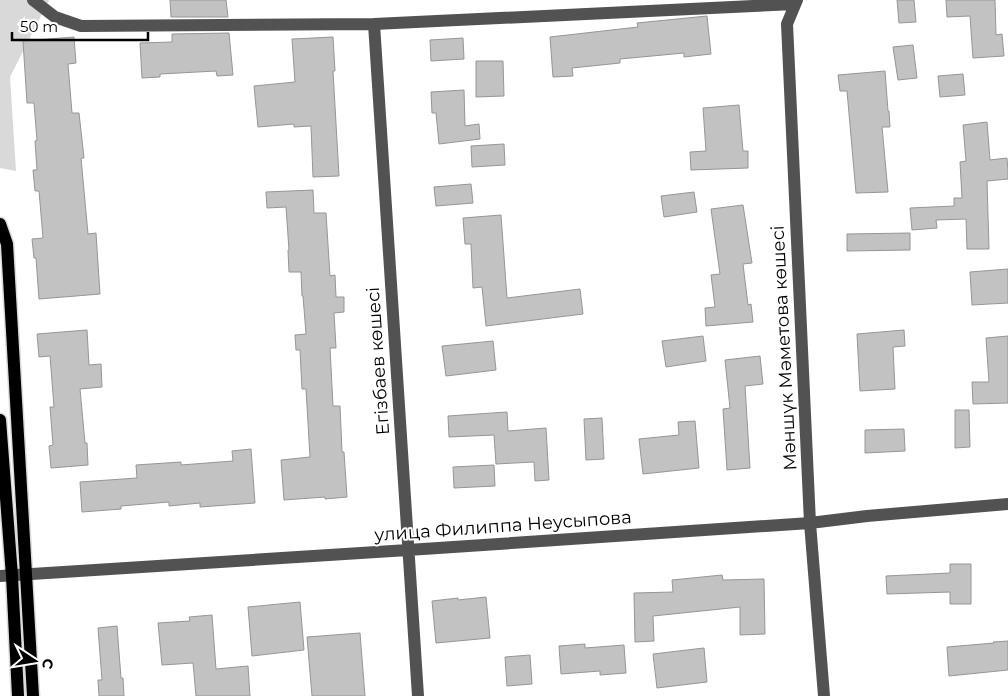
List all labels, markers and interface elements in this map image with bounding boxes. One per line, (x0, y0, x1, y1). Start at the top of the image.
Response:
scale bar (12, 10, 149, 42)
text: 50 m (20, 17, 58, 36)
street label: Мәншүк Мәметова көшесі (767, 225, 801, 471)
street label: Егізбаев көшесі (362, 286, 394, 436)
street label: улица Филиппа Неусыпова (373, 506, 632, 546)
north arrow (10, 636, 60, 686)
text: С (38, 657, 58, 671)

